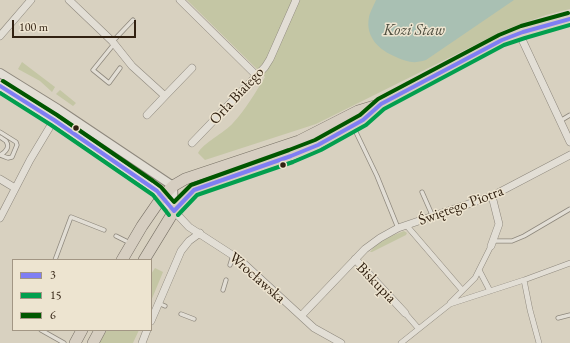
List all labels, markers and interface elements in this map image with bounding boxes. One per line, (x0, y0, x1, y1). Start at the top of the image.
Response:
scale bar (14, 12, 138, 38)
text: 100 m (19, 19, 48, 35)
water label: Kozi Staw (383, 21, 445, 41)
street label: Orła Białego (206, 63, 268, 129)
unlabelled marker (71, 123, 81, 133)
unlabelled marker (278, 160, 288, 170)
street label: Świętego Piotra (416, 182, 506, 230)
street label: Wrocławska (225, 249, 289, 307)
legend (12, 259, 152, 331)
street label: Biskupia (352, 259, 400, 307)
text: 3 (50, 267, 56, 283)
text: 15 (50, 287, 62, 303)
text: 6 (50, 307, 56, 323)

